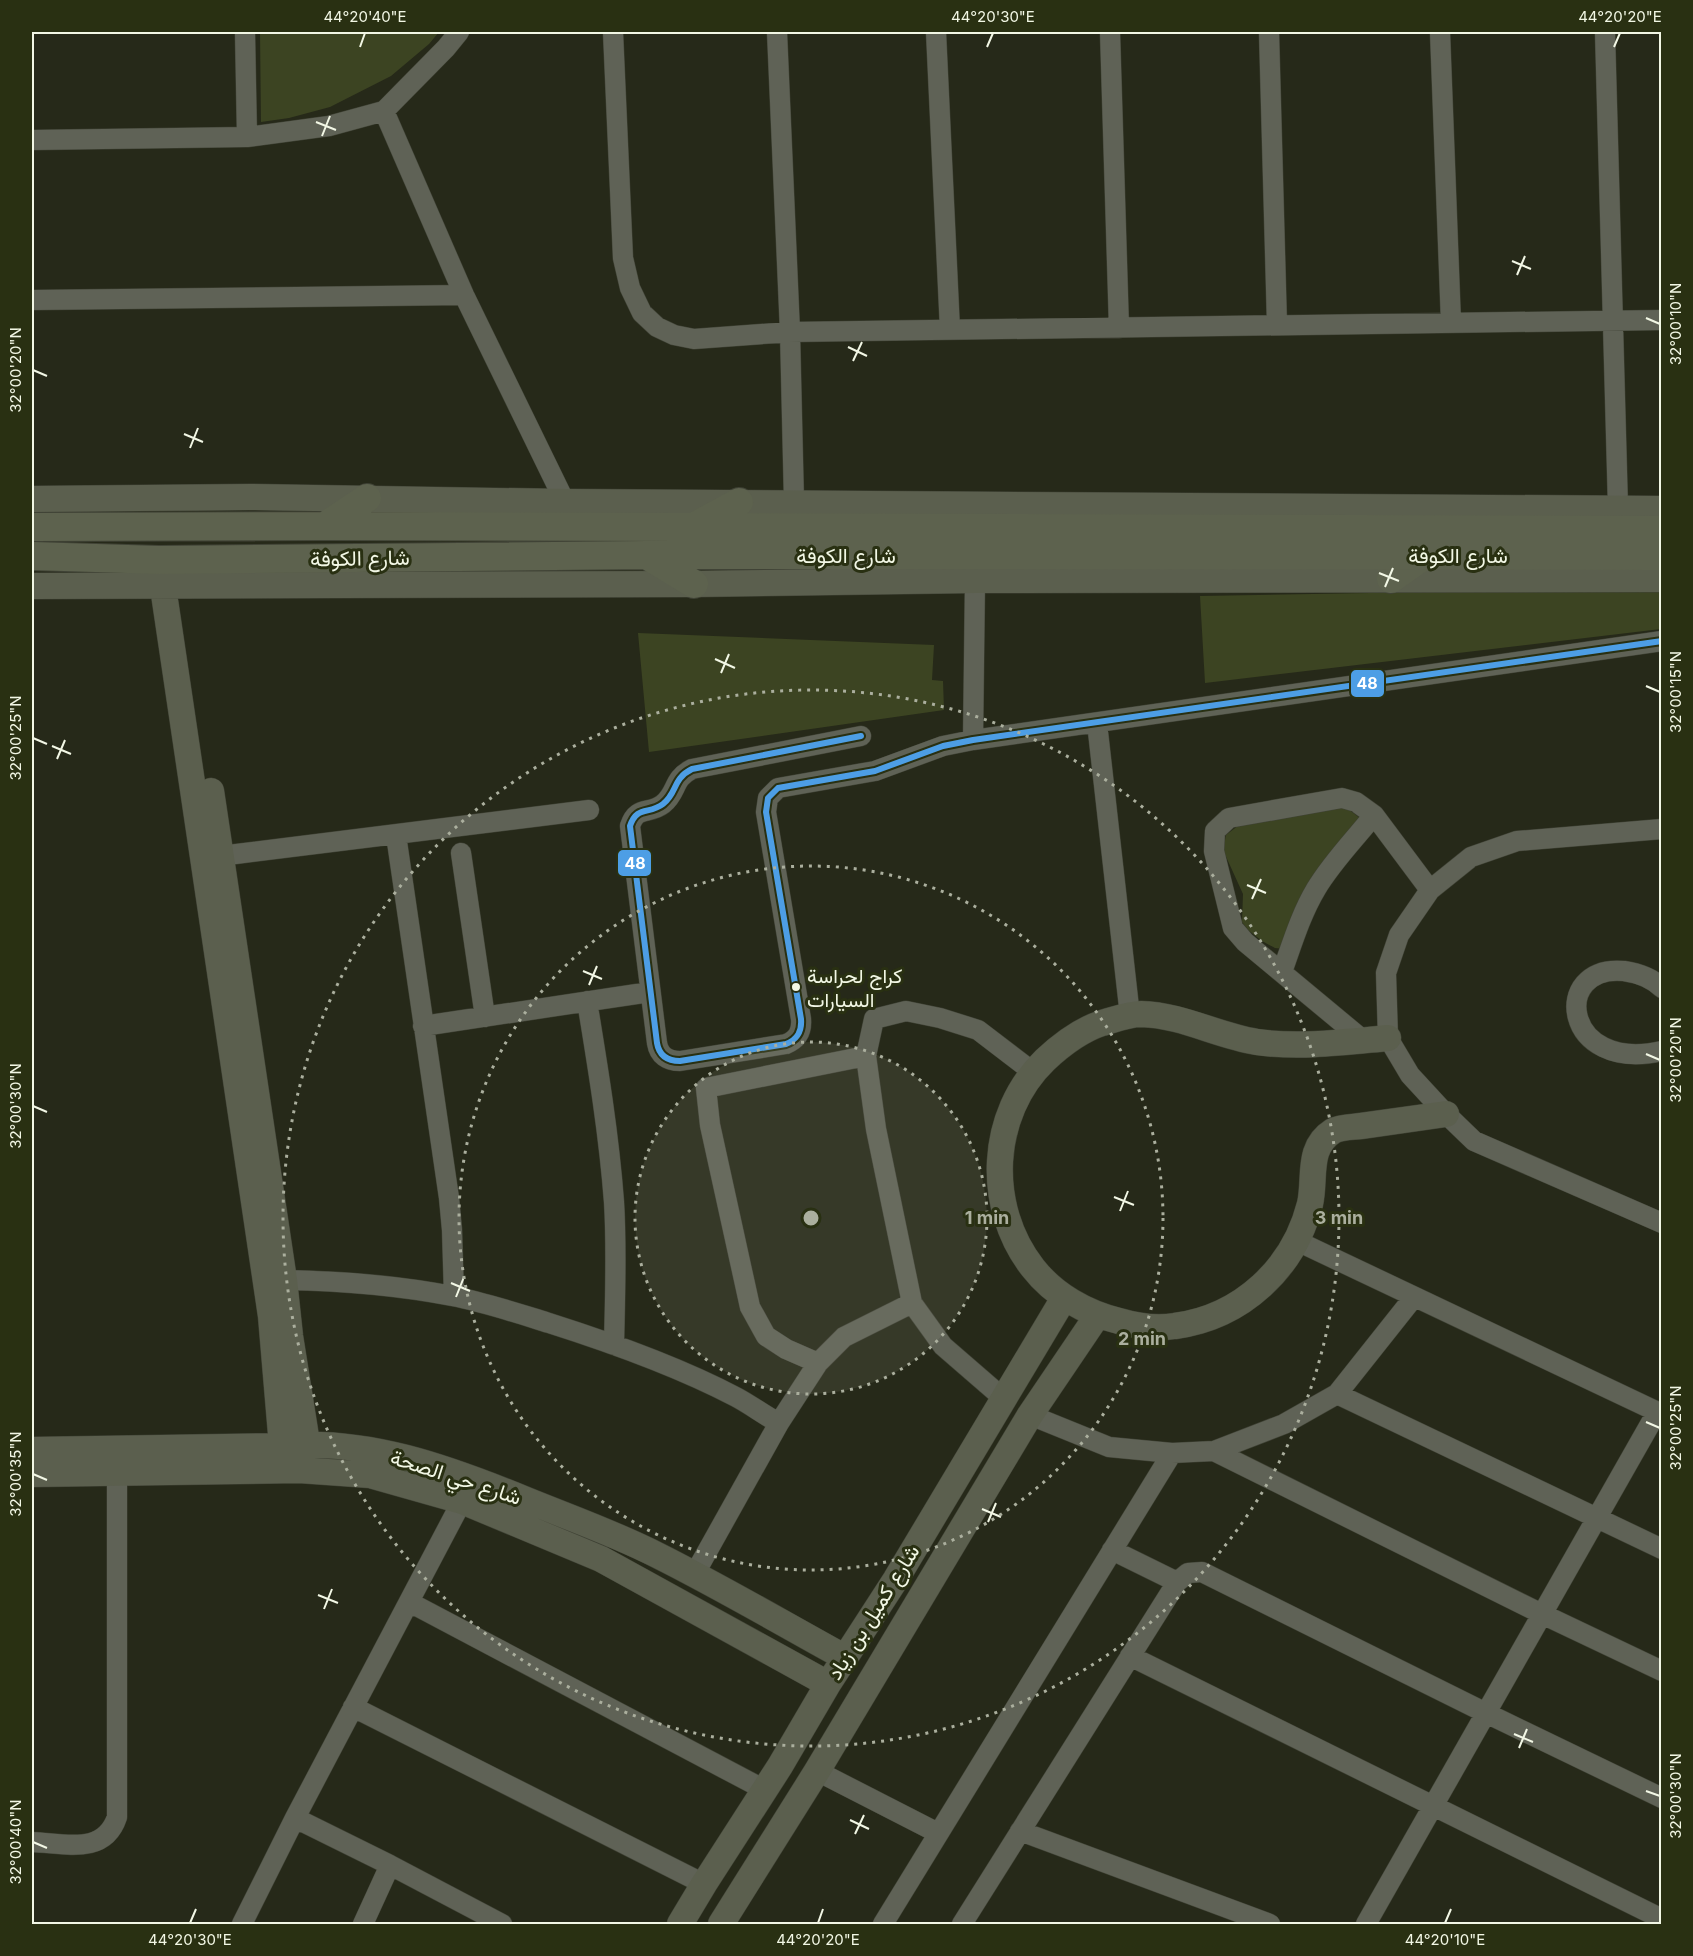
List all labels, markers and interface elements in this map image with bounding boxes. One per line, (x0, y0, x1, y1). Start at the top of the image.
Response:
text: 44°20'40"E (323, 7, 407, 26)
text: 44°20'30"E (951, 7, 1035, 26)
text: 44°20'20"E (1578, 7, 1662, 26)
text: 32°00'10"N (1666, 283, 1685, 365)
text: 32°00'20"N (6, 327, 25, 413)
street label: شارع الكوفة (796, 543, 896, 570)
street label: شارع الكوفة (1408, 543, 1508, 570)
street label: شارع الكوفة (310, 545, 410, 573)
text: 32°00'15"N (1666, 651, 1685, 733)
line badge: 48 (1350, 669, 1385, 698)
text: 48 (1356, 673, 1378, 693)
text: 32°00'25"N (6, 695, 25, 781)
line badge: 48 (617, 849, 652, 877)
text: 48 (624, 853, 646, 873)
place label: كراج لحراسة السيارات (807, 964, 903, 1013)
marker: كراج لحراسة السيارات (790, 981, 802, 993)
text: 32°00'20"N (1666, 1017, 1685, 1103)
text: 32°00'30"N (6, 1063, 25, 1149)
text: 1 min (965, 1207, 1009, 1228)
text: 3 min (1315, 1207, 1363, 1228)
centre of rings (801, 1208, 821, 1228)
text: 2 min (1118, 1328, 1166, 1349)
text: 32°00'25"N (1666, 1385, 1685, 1471)
text: 32°00'35"N (6, 1431, 25, 1517)
street label: شارع حي الصحة (386, 1444, 525, 1515)
street label: شارع كميل بن زياد (822, 1540, 926, 1685)
text: 32°00'30"N (1666, 1753, 1685, 1839)
text: 32°00'40"N (6, 1799, 25, 1885)
text: 44°20'30"E (148, 1930, 232, 1949)
text: 44°20'20"E (776, 1930, 860, 1949)
text: 44°20'10"E (1405, 1930, 1485, 1949)

